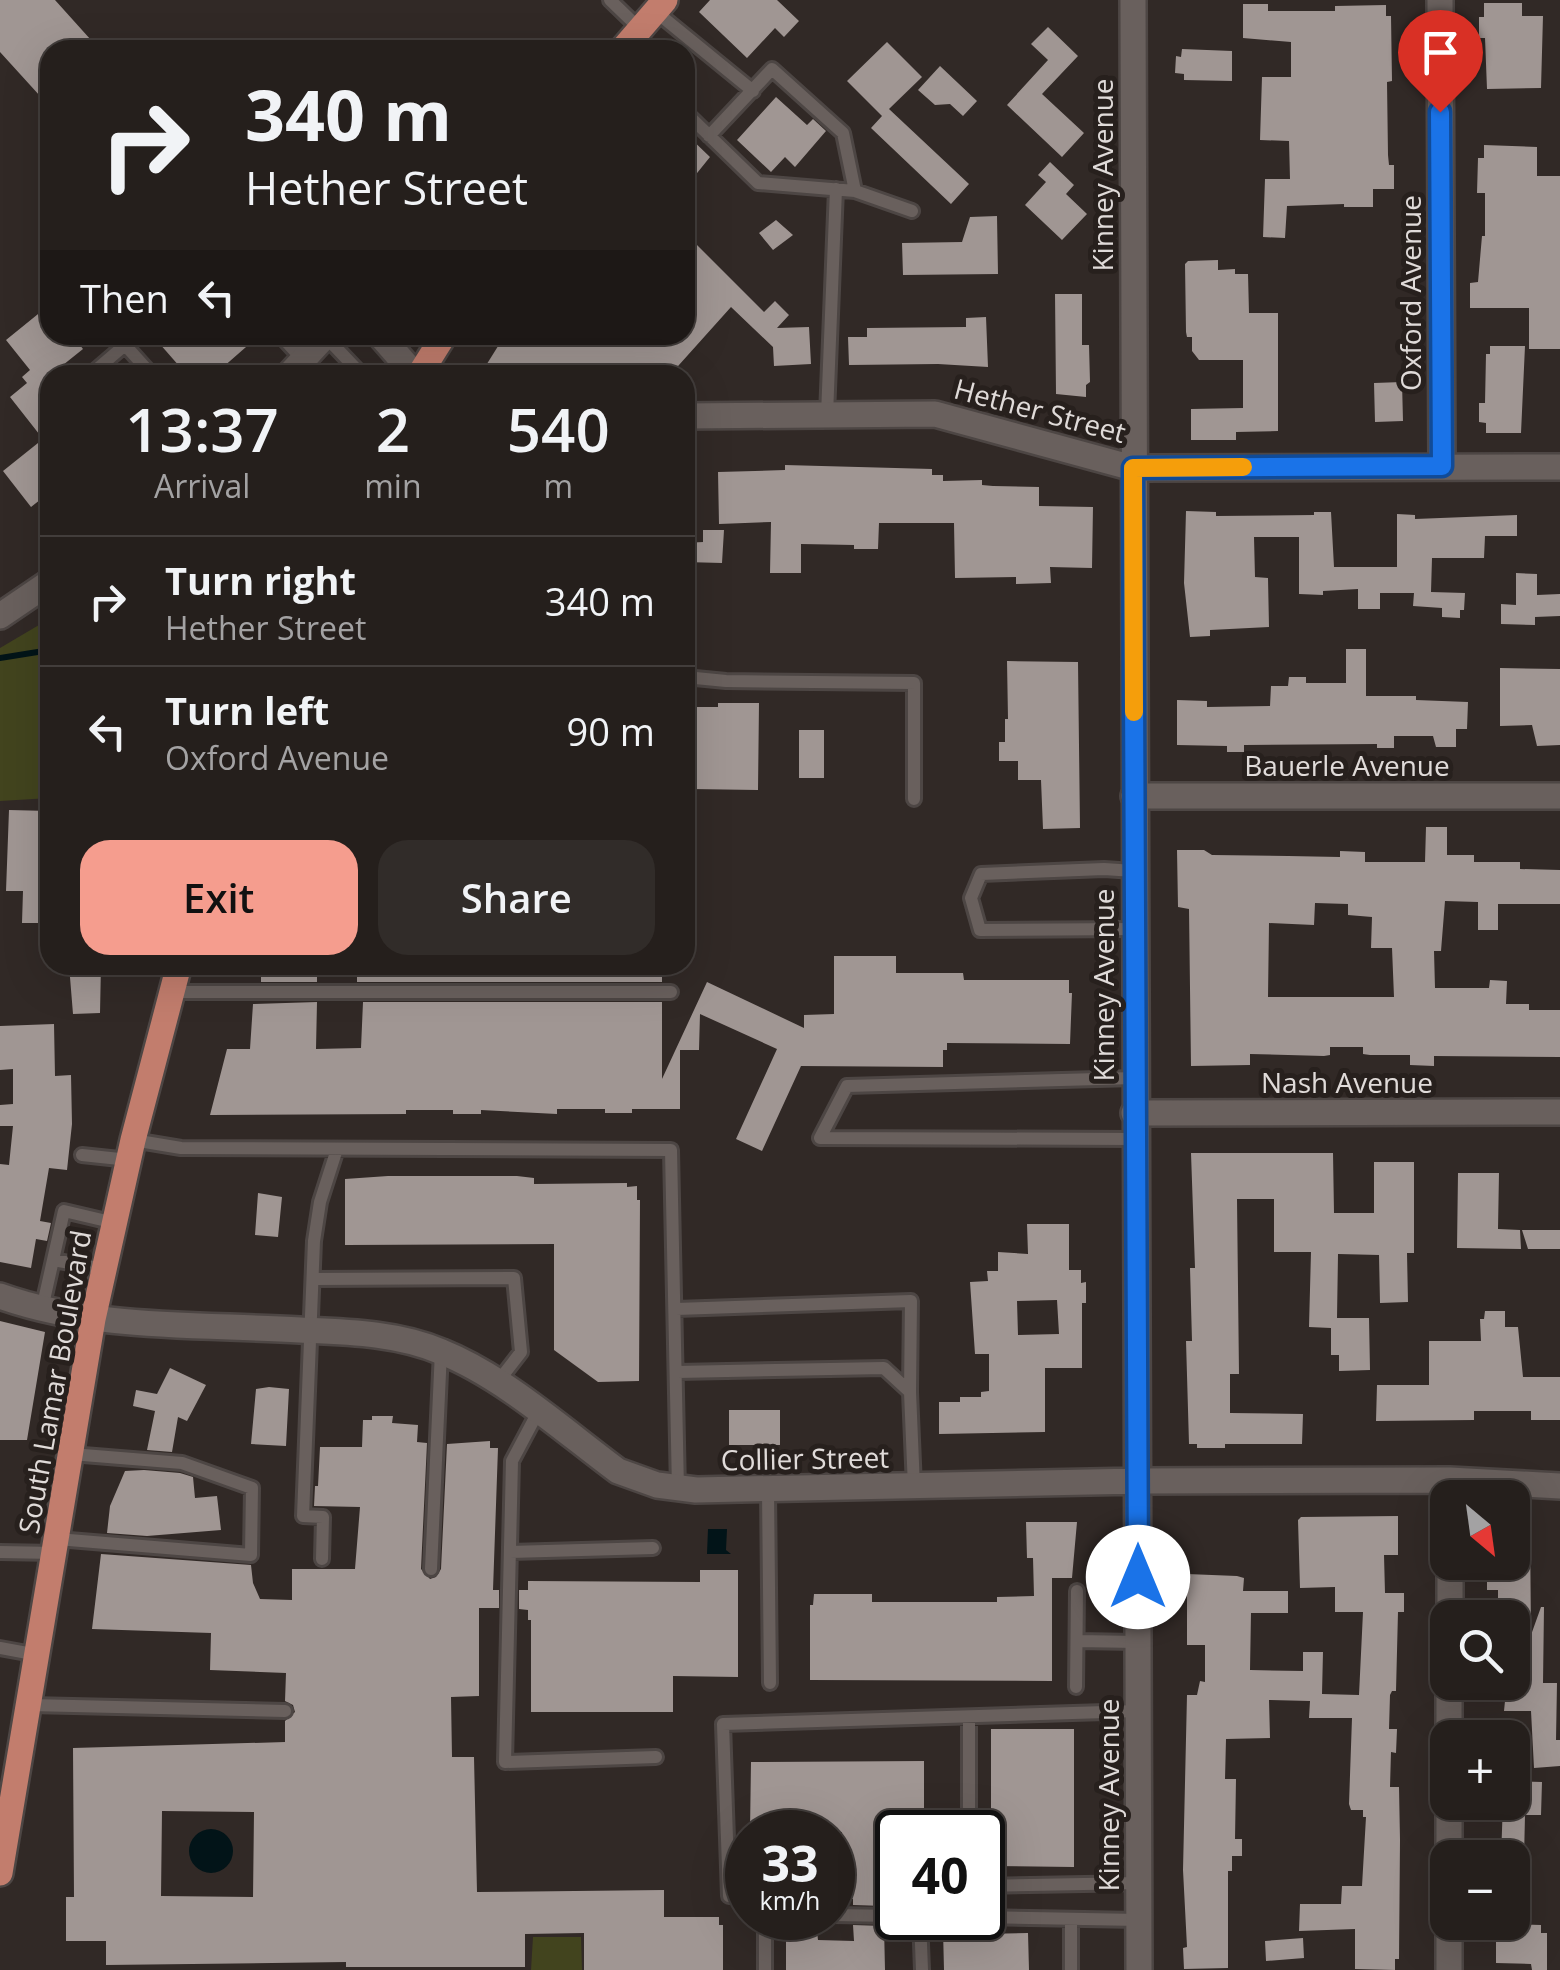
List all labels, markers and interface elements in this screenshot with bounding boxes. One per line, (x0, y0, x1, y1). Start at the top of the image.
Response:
pin (1398, 10, 1483, 113)
icon: arrive (1413, 25, 1468, 80)
text: 340 m (245, 66, 452, 162)
street label: Kinney Avenue (1083, 78, 1121, 272)
icon: right (80, 80, 210, 210)
text: Hether Street (245, 157, 528, 218)
street label: Oxford Avenue (1391, 195, 1429, 391)
icon: left (189, 270, 244, 325)
text: Then (80, 272, 169, 324)
street label: Hether Street (950, 369, 1130, 451)
text: 13:37 (125, 388, 279, 470)
text: 2 (376, 388, 410, 470)
text: 540 (507, 388, 610, 470)
text: Arrival (154, 464, 250, 507)
text: min (364, 464, 422, 507)
text: m (543, 464, 573, 507)
text: Turn right (165, 554, 356, 606)
icon: right (80, 574, 135, 629)
text: 340 m (545, 575, 655, 627)
text: Hether Street (165, 606, 366, 649)
text: Turn left (165, 684, 329, 736)
icon: left (80, 704, 135, 759)
text: 90 m (566, 705, 655, 757)
text: Oxford Avenue (165, 736, 389, 779)
street label: Bauerle Avenue (1244, 746, 1450, 784)
button: Exit (80, 840, 358, 955)
button: Share (378, 840, 655, 955)
street label: Kinney Avenue (1084, 888, 1122, 1082)
street label: Nash Avenue (1261, 1063, 1433, 1101)
street label: South Lamar Boulevard (9, 1227, 99, 1536)
street label: Collier Street (720, 1438, 889, 1478)
north arrow (1430, 1480, 1530, 1580)
map controls (1430, 1480, 1530, 1940)
position arrow (1086, 1525, 1190, 1629)
button: search (1430, 1600, 1530, 1700)
street label: Kinney Avenue (1089, 1698, 1127, 1892)
button: + (1430, 1720, 1530, 1820)
speed limit sign: 40 (875, 1810, 1005, 1940)
text: 33 (761, 1829, 819, 1897)
button: − (1430, 1840, 1530, 1940)
text: km/h (760, 1883, 820, 1917)

